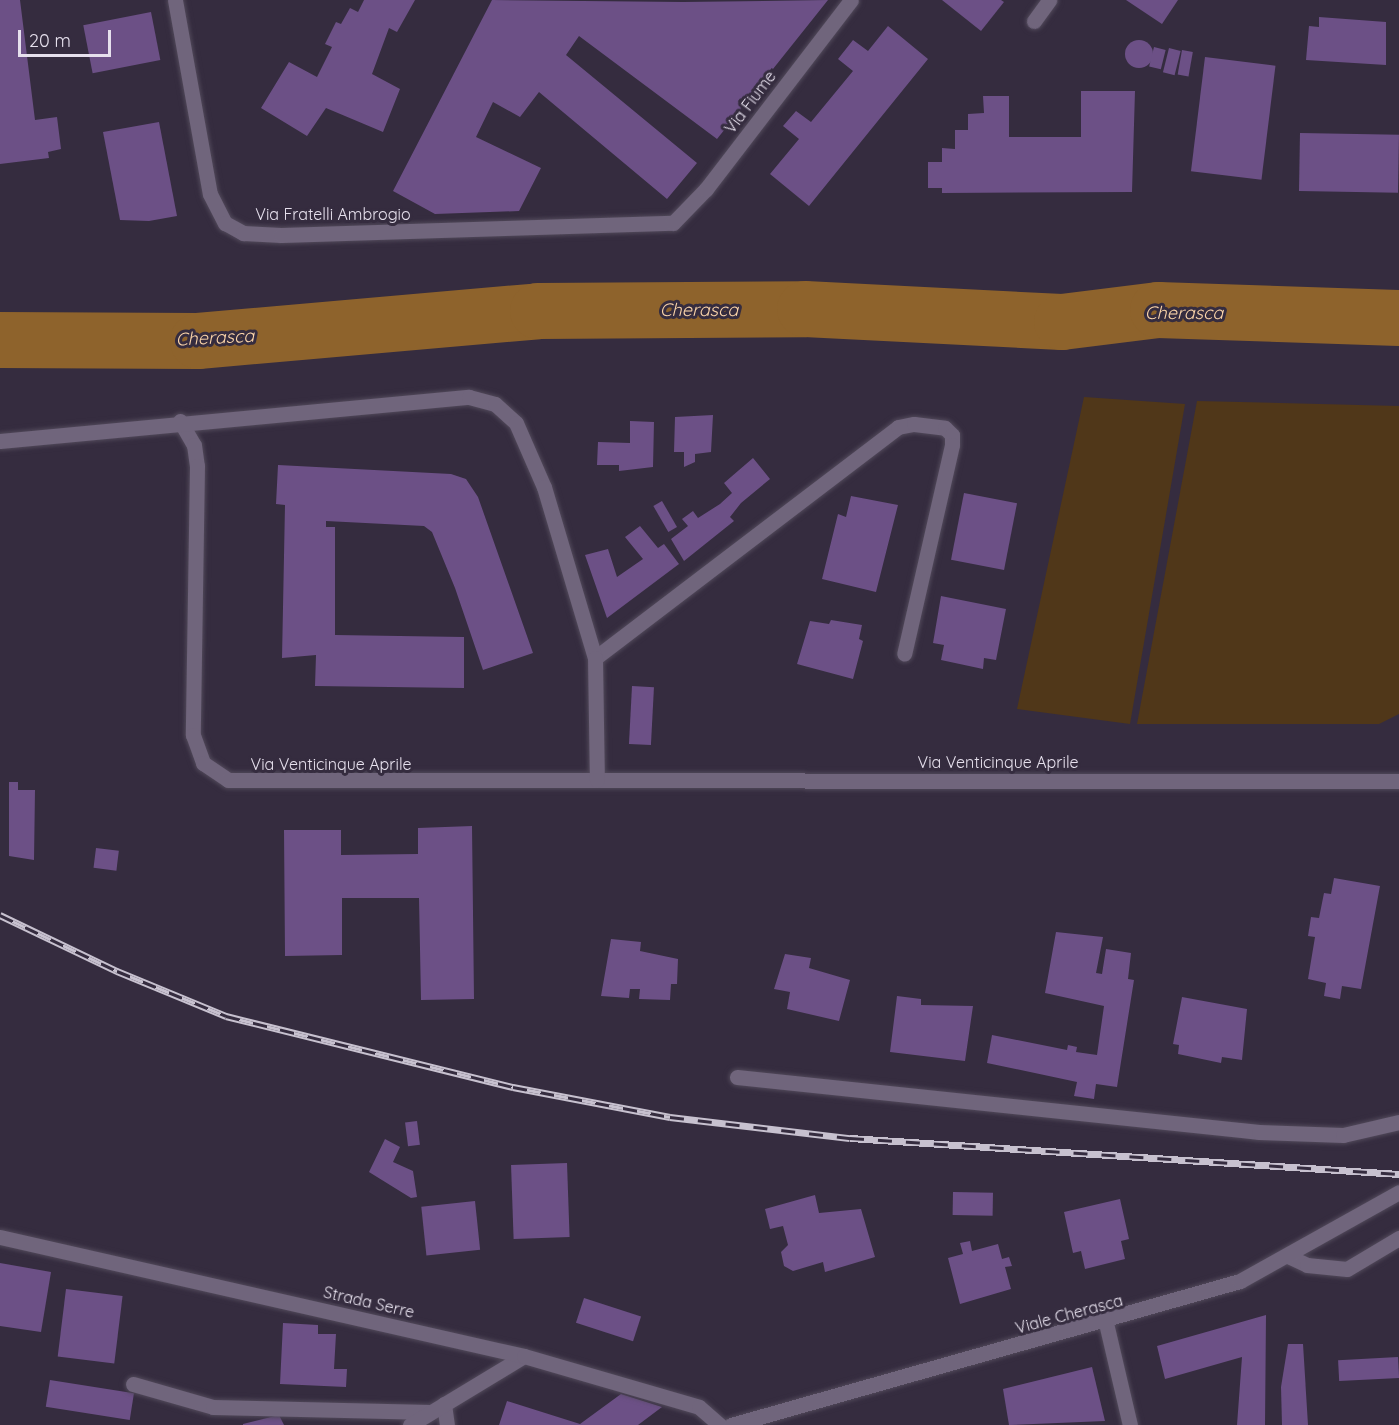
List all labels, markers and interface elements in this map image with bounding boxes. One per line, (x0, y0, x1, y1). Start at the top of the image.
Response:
scale bar (21, 18, 114, 56)
text: 20 m (29, 29, 71, 52)
street label: Via Fiume (720, 67, 780, 137)
street label: Via Fratelli Ambrogio (255, 204, 411, 224)
water label: Cherasca (660, 299, 738, 321)
water label: Cherasca (1145, 302, 1223, 324)
water label: Cherasca (175, 325, 255, 351)
street label: Via Venticinque Aprile (918, 752, 1078, 772)
street label: Via Venticinque Aprile (251, 754, 411, 774)
street label: Strada Serre (322, 1282, 416, 1322)
street label: Viale Cherasca (1013, 1290, 1125, 1338)

